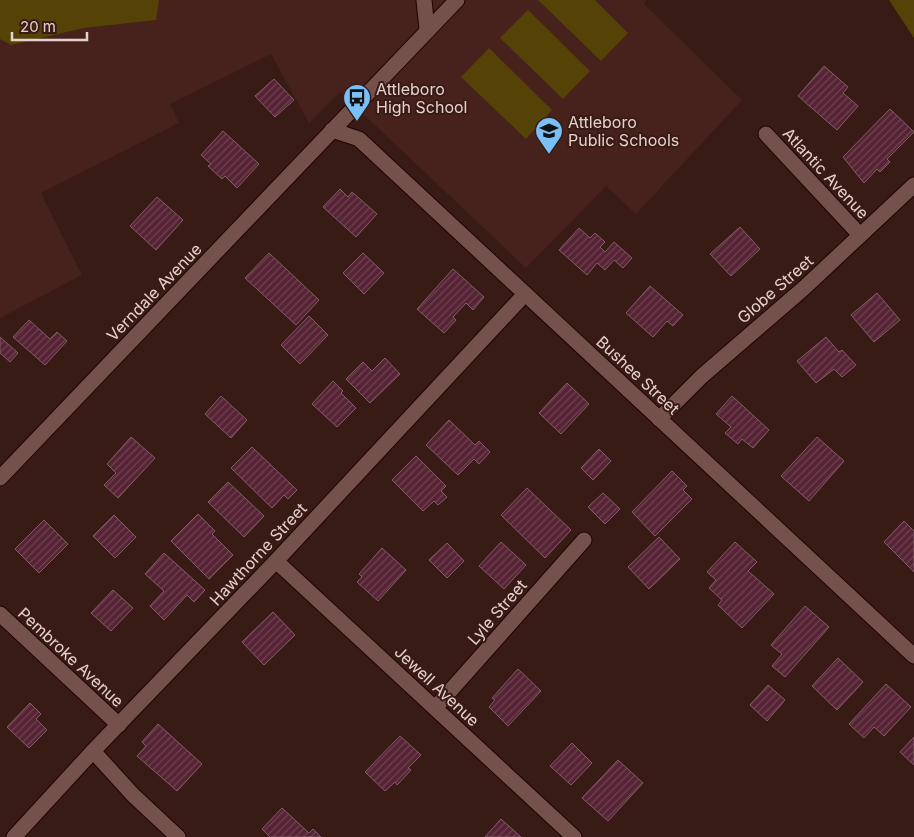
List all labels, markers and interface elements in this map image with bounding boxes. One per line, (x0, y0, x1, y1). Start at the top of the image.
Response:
scale bar (12, 10, 88, 42)
text: 20 m (20, 17, 56, 36)
place label: Attleboro High School (376, 79, 467, 117)
bus stop icon: Attleboro High School (342, 83, 372, 122)
place label: Attleboro Public Schools (568, 112, 679, 150)
school or university icon: Attleboro Public Schools (534, 116, 564, 155)
street label: Atlantic Avenue (779, 123, 873, 223)
street label: Verndale Avenue (102, 239, 206, 345)
street label: Globe Street (733, 251, 817, 327)
street label: Bushee Street (592, 331, 684, 419)
street label: Hawthorne Street (205, 499, 311, 609)
street label: Lyle Street (463, 575, 531, 649)
street label: Pembroke Avenue (14, 603, 128, 711)
street label: Jewell Avenue (390, 642, 484, 730)

